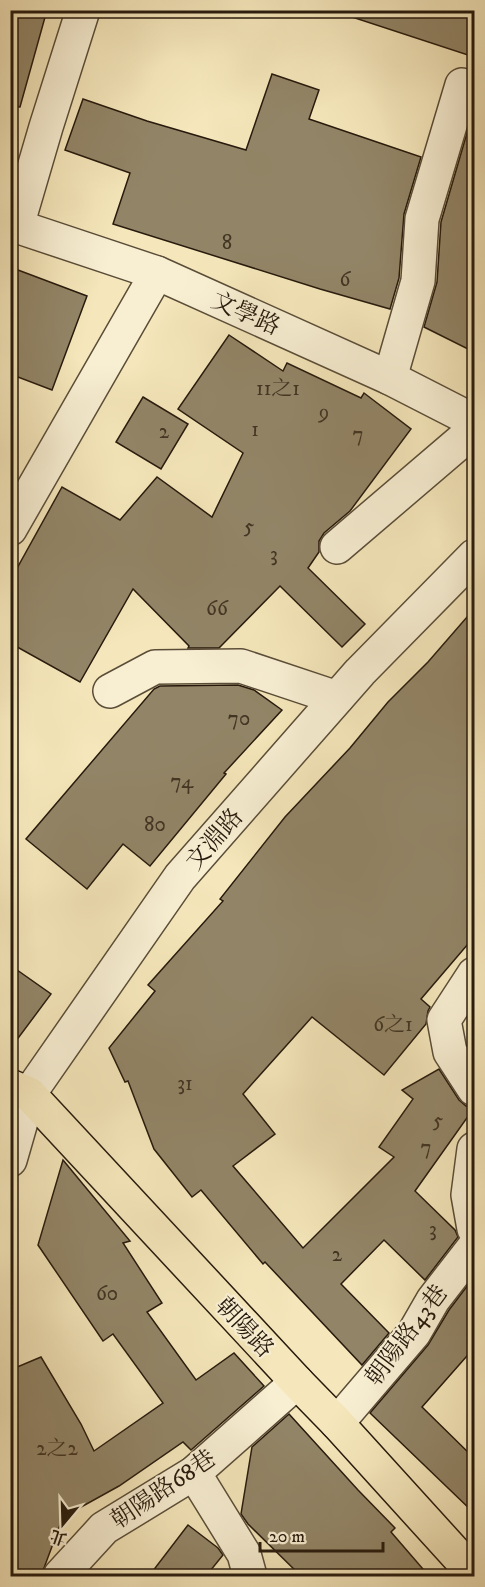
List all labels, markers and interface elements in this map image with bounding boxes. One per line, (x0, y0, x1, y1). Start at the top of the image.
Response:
house number: 8 (222, 230, 232, 256)
house number: 6 (340, 267, 352, 293)
street label: 文學路 (207, 286, 285, 342)
house number: 11之1 (256, 376, 300, 402)
house number: 9 (318, 400, 329, 426)
house number: 1 (251, 417, 259, 443)
house number: 2 (159, 419, 170, 445)
house number: 7 (352, 422, 364, 448)
house number: 5 (244, 514, 254, 540)
house number: 3 (270, 542, 278, 568)
house number: 66 (206, 596, 229, 622)
house number: 70 (228, 706, 250, 732)
house number: 74 (171, 769, 194, 795)
street label: 文淵路 (180, 803, 250, 877)
house number: 80 (144, 812, 166, 838)
house number: 6之1 (373, 1012, 413, 1038)
house number: 31 (177, 1071, 193, 1097)
house number: 5 (433, 1108, 443, 1134)
house number: 7 (420, 1135, 432, 1161)
house number: 3 (429, 1217, 437, 1243)
house number: 2 (332, 1242, 343, 1268)
street label: 朝陽路43巷 (359, 1279, 455, 1392)
house number: 60 (96, 1281, 118, 1307)
street label: 朝陽路 (209, 1291, 280, 1364)
house number: 2之2 (36, 1436, 78, 1462)
street label: 朝陽路68巷 (105, 1444, 222, 1536)
north arrow (33, 1494, 93, 1554)
scale bar (260, 1515, 383, 1553)
text: 北 (48, 1525, 69, 1549)
text: 20 m (269, 1526, 305, 1548)

